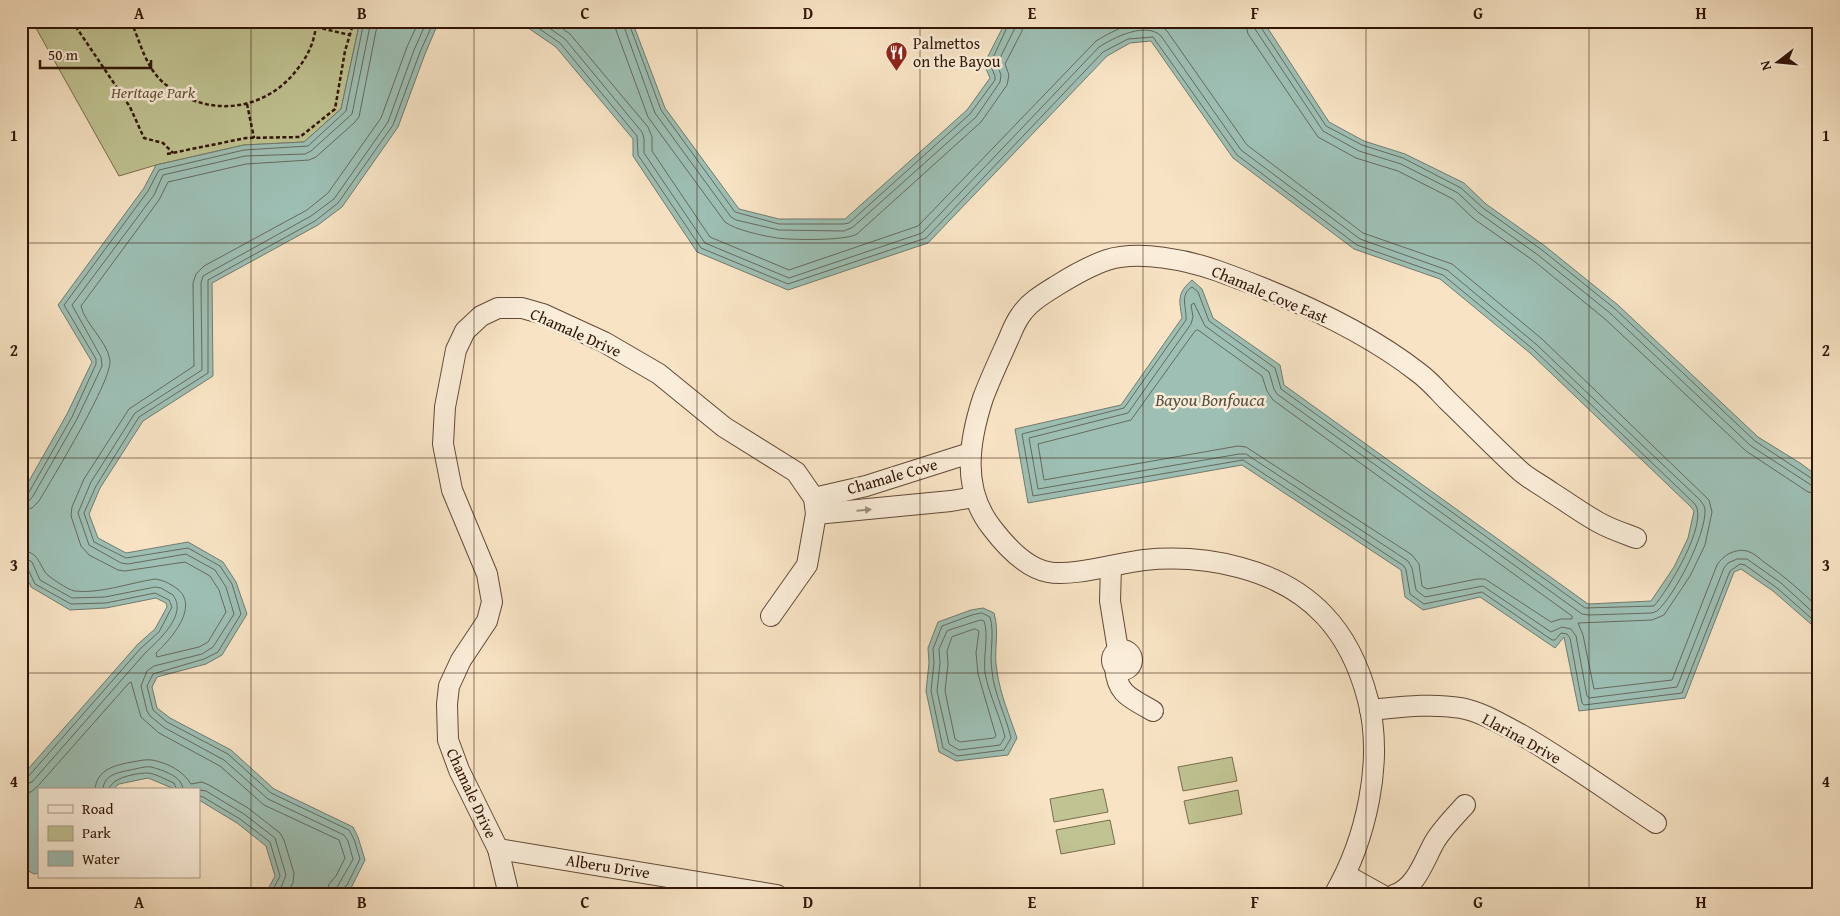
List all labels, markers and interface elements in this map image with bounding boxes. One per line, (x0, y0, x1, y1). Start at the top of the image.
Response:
text: A (134, 1, 145, 25)
text: B (357, 1, 367, 25)
text: C (580, 1, 590, 25)
text: D (803, 1, 813, 25)
text: E (1028, 1, 1037, 25)
text: F (1251, 1, 1259, 25)
text: G (1473, 1, 1483, 25)
text: H (1695, 1, 1707, 25)
place label: Palmettos on the Bayou (913, 31, 1001, 73)
scale bar (40, 38, 151, 70)
north arrow (1752, 38, 1802, 88)
restaurant icon: Palmettos on the Bayou (885, 40, 909, 71)
text: 50 m (48, 44, 79, 65)
text: N (1754, 58, 1776, 73)
park label: Heritage Park (110, 80, 196, 104)
text: 1 (10, 123, 18, 147)
text: 1 (1822, 123, 1830, 147)
street label: Chamale Cove East (1208, 259, 1332, 329)
street label: Chamale Drive (527, 301, 625, 363)
text: 2 (10, 338, 18, 362)
text: 2 (1822, 338, 1830, 362)
water label: Bayou Bonfouca (1154, 386, 1266, 413)
street label: Chamale Cove (844, 452, 940, 500)
one-way arrow (857, 506, 873, 514)
text: 3 (10, 553, 18, 577)
text: 3 (1822, 553, 1830, 577)
street label: Llarina Drive (1478, 706, 1566, 770)
street label: Chamale Drive (441, 744, 503, 842)
text: 4 (10, 769, 18, 793)
text: 4 (1822, 769, 1830, 793)
legend (38, 788, 200, 878)
text: Road (82, 798, 113, 819)
text: Park (82, 822, 111, 843)
text: Water (82, 848, 120, 869)
street label: Alberu Drive (564, 848, 652, 884)
text: A (134, 890, 145, 914)
text: B (357, 890, 367, 914)
text: C (580, 890, 590, 914)
text: D (803, 890, 813, 914)
text: E (1028, 890, 1037, 914)
text: F (1251, 890, 1259, 914)
text: G (1473, 890, 1483, 914)
text: H (1695, 890, 1707, 914)

